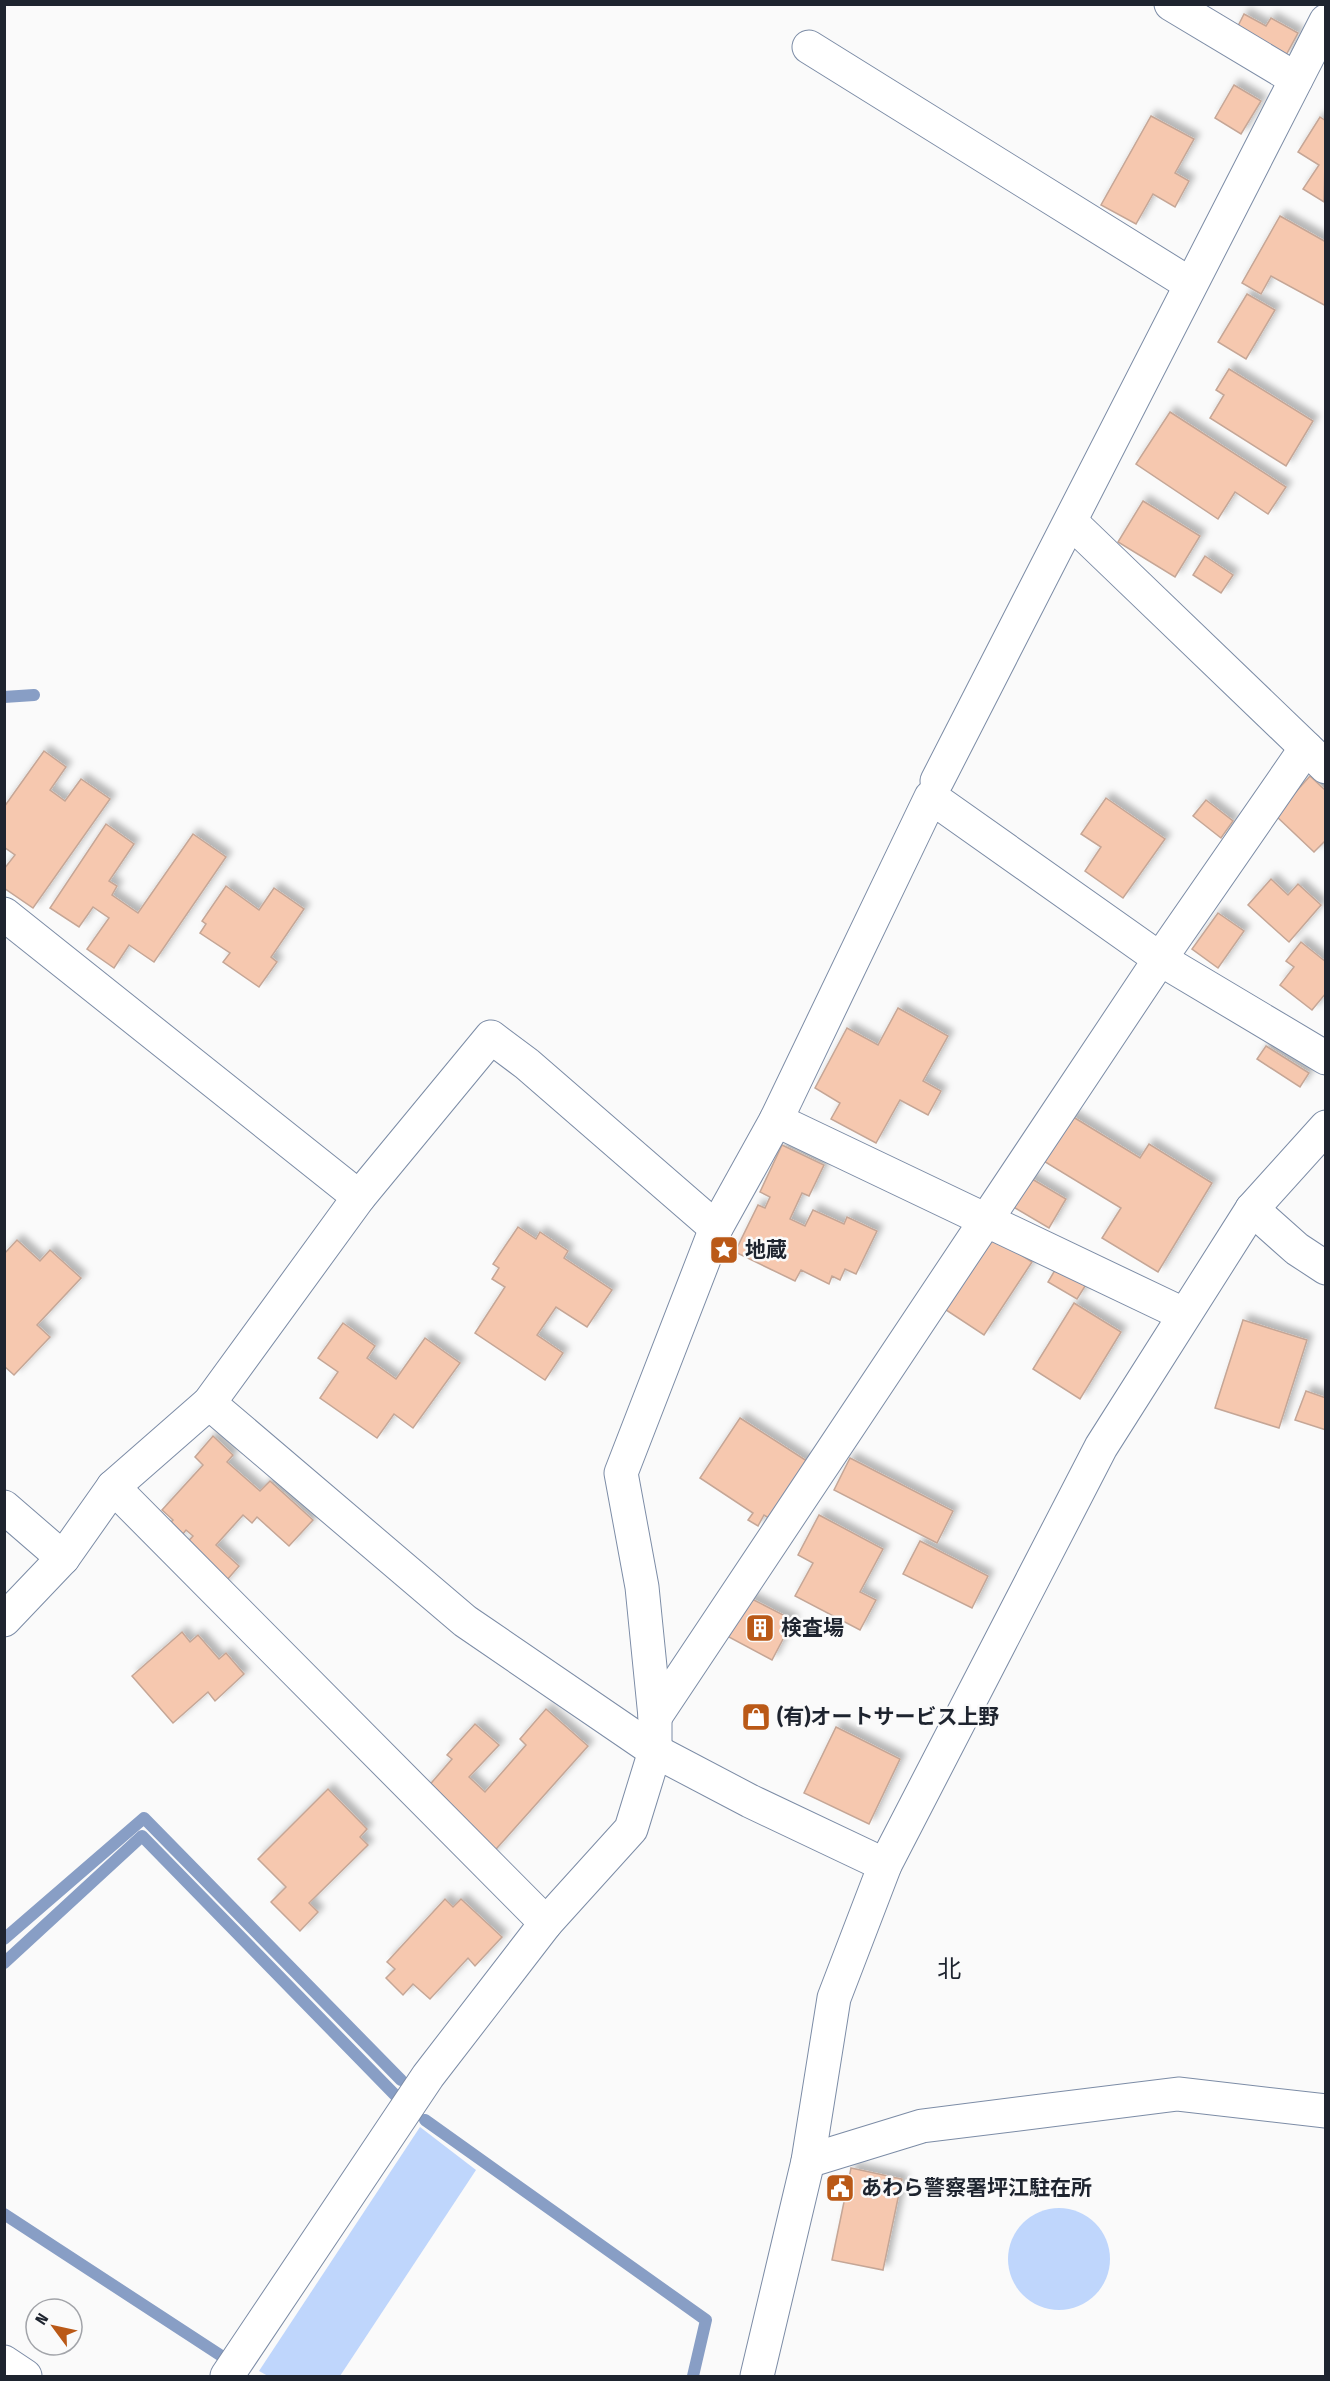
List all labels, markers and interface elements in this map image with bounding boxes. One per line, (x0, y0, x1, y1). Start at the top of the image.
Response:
place icon: 地蔵 (708, 1234, 740, 1266)
place label: 地蔵 (745, 1237, 787, 1263)
building icon: 検査場 (744, 1612, 776, 1644)
place label: 検査場 (781, 1615, 844, 1641)
shop icon: (有)オートサービス上野 (740, 1701, 772, 1733)
place label: (有)オートサービス上野 (777, 1704, 1000, 1730)
district label: 北 (937, 1955, 961, 1983)
public building icon: あわら警察署坪江駐在所 (824, 2172, 856, 2204)
place label: あわら警察署坪江駐在所 (861, 2175, 1092, 2201)
north arrow (24, 2297, 84, 2357)
text: N (31, 2310, 52, 2328)

